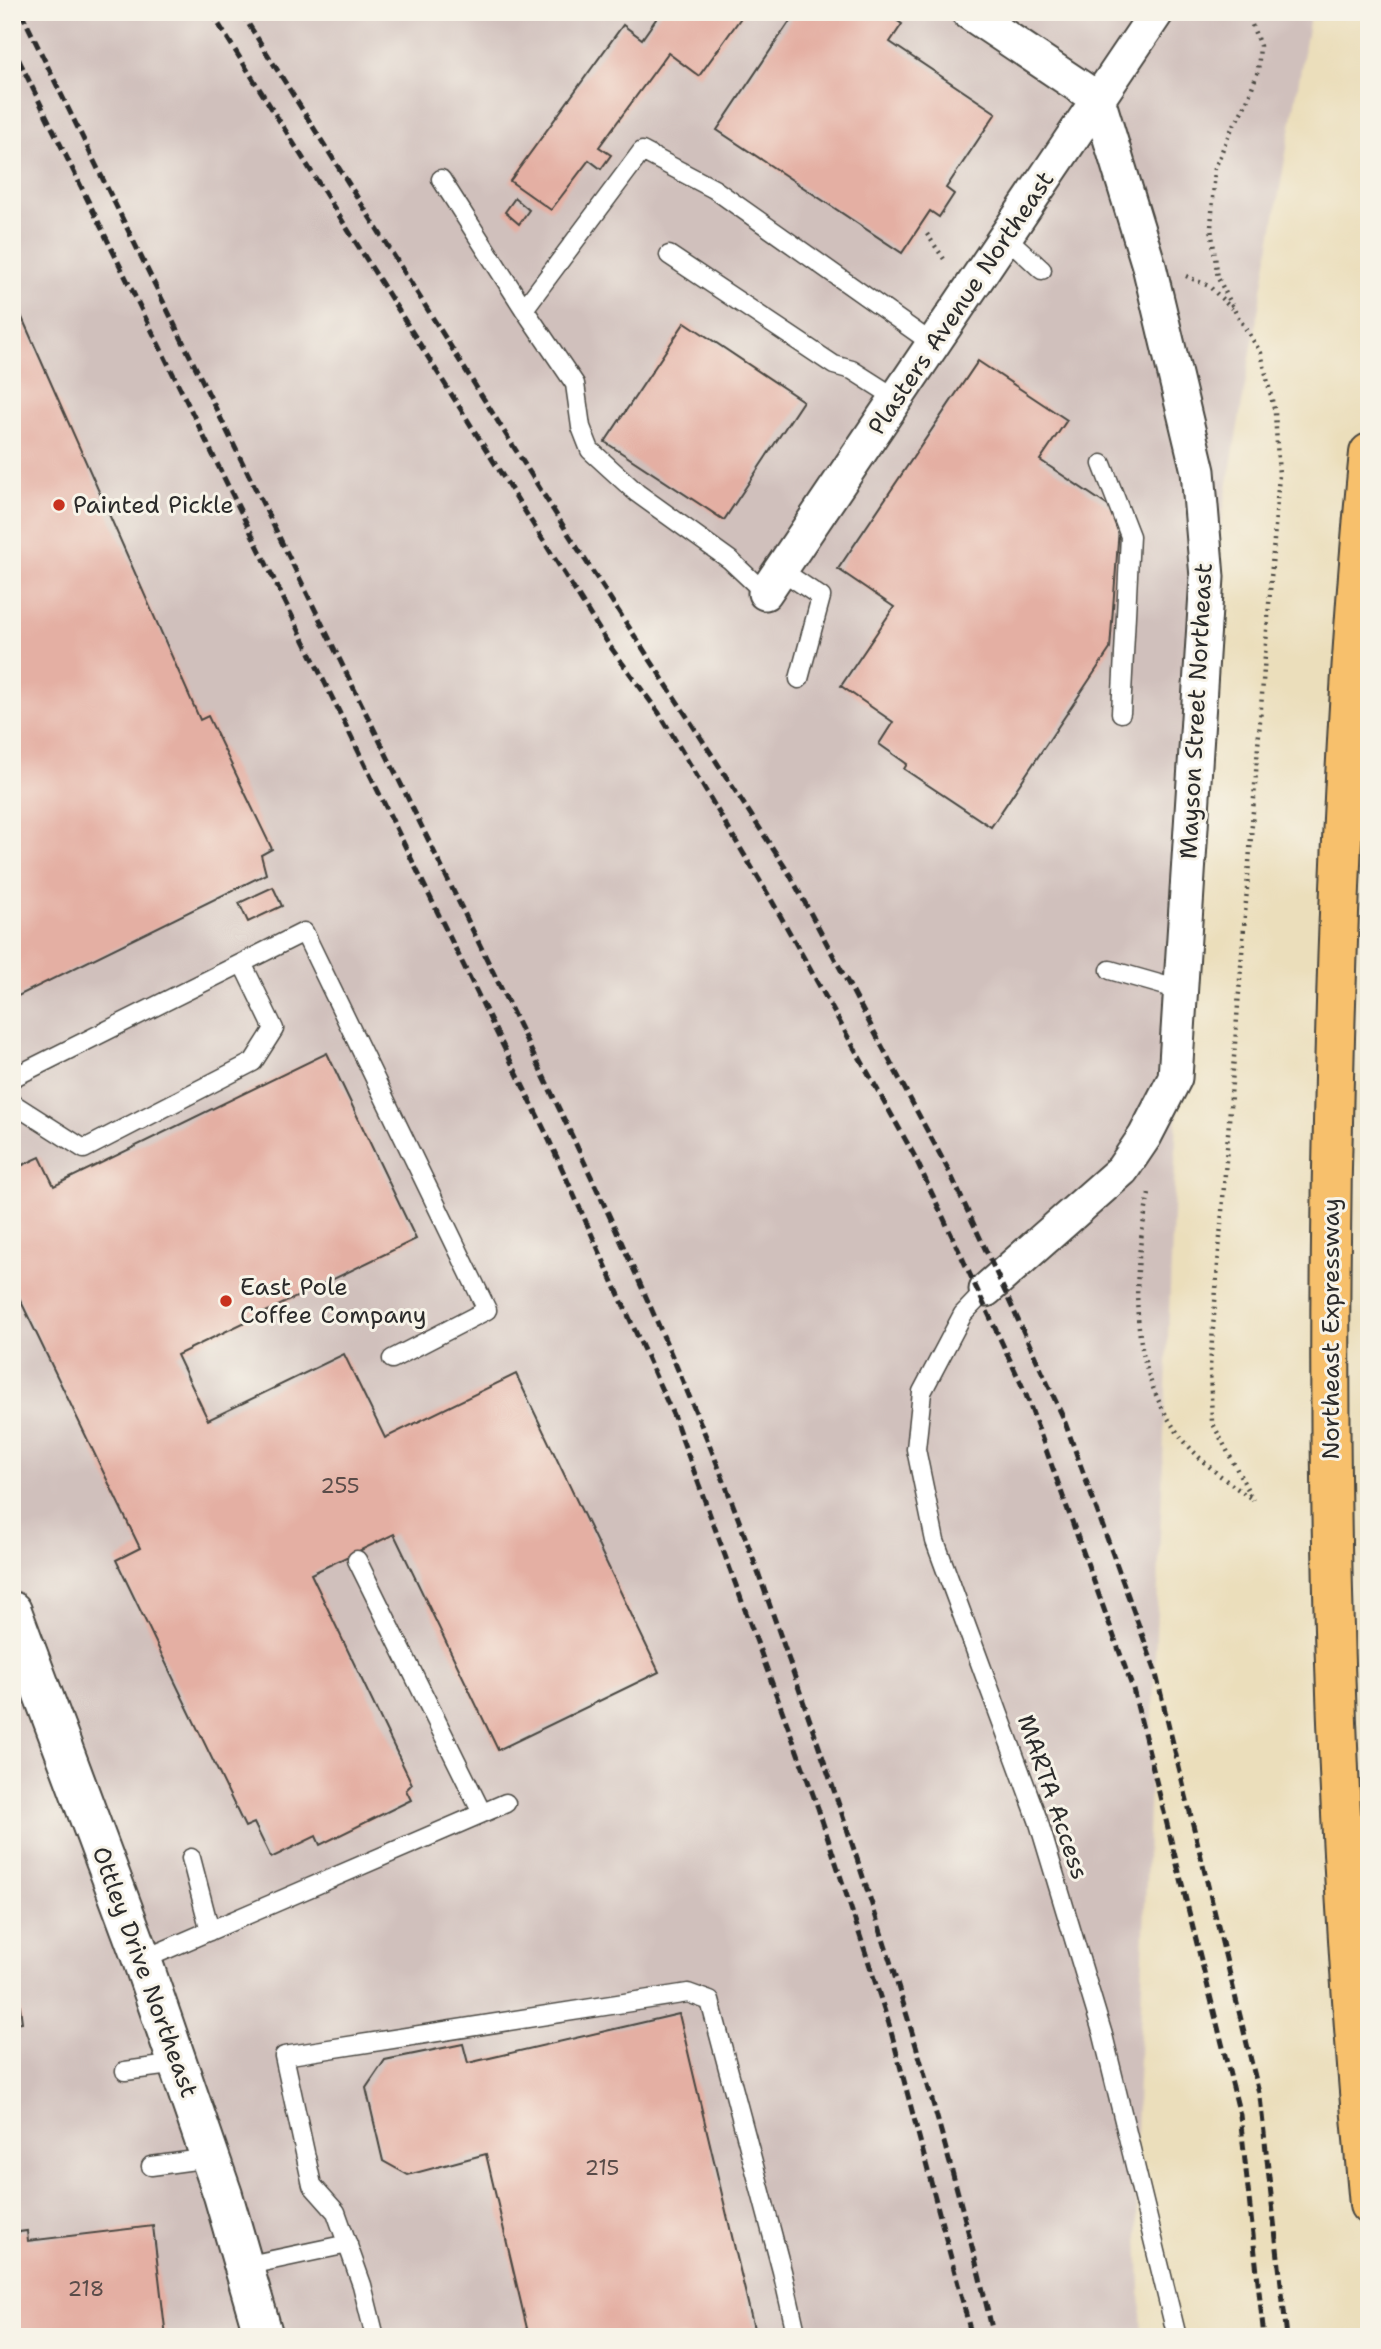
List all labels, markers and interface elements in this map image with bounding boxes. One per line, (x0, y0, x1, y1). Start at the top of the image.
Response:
street label: Plasters Avenue Northeast (861, 165, 1061, 441)
place label: Painted Pickle (73, 489, 234, 521)
marker: Painted Pickle (51, 497, 67, 513)
street label: Mayson Street Northeast (1172, 562, 1220, 860)
street label: Northeast Expressway (1315, 1198, 1347, 1460)
place label: East Pole Coffee Company (240, 1271, 427, 1331)
marker: East Pole Coffee Company (218, 1293, 234, 1309)
house number: 255 (320, 1472, 360, 1500)
street label: MARTA Access (1010, 1711, 1096, 1883)
street label: Ottley Drive Northeast (85, 1842, 205, 2102)
house number: 215 (585, 2154, 619, 2182)
house number: 218 (68, 2275, 104, 2303)

